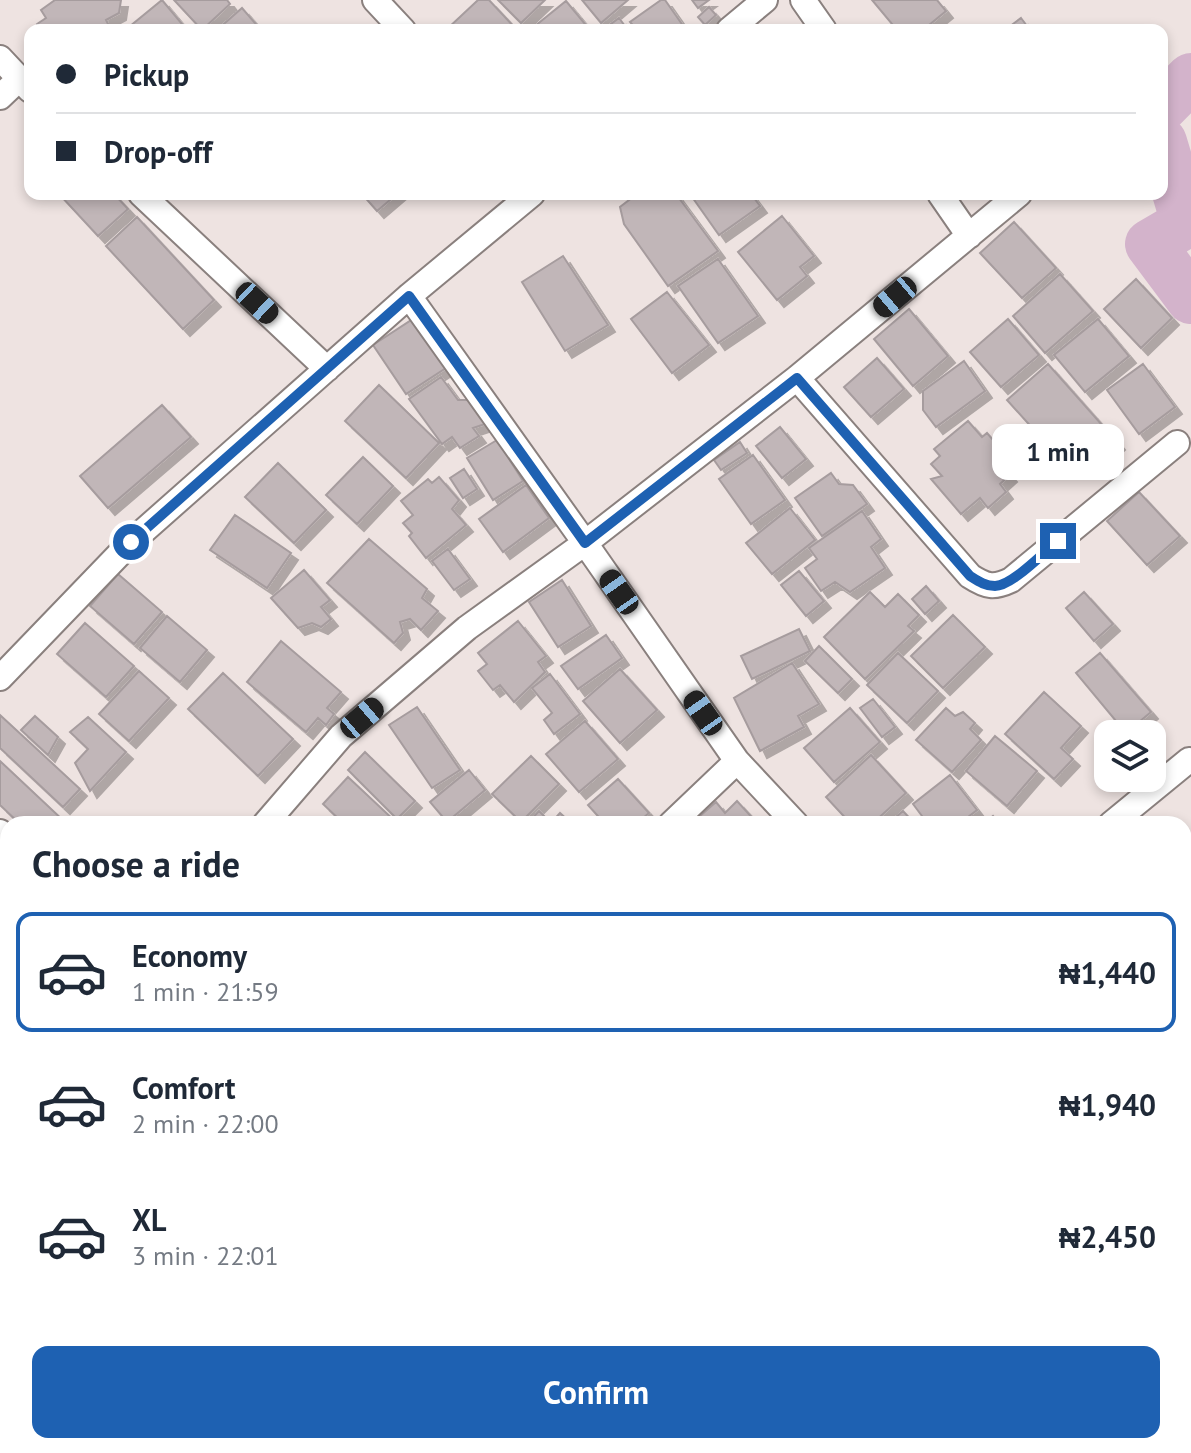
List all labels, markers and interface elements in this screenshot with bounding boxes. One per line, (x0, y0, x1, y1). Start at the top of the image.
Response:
text: Pickup (104, 55, 189, 94)
text: Drop-off (104, 132, 212, 171)
car (869, 272, 921, 322)
car (231, 278, 283, 328)
callout: 1 min (992, 425, 1124, 481)
text: 1 min (1026, 435, 1090, 468)
route end (1040, 523, 1076, 559)
route start (113, 524, 149, 560)
car (595, 565, 643, 619)
car (679, 686, 727, 740)
car (336, 693, 388, 743)
map controls (1094, 720, 1166, 792)
button: layers (1094, 720, 1166, 792)
text: Choose a ride (32, 840, 240, 887)
icon: car (36, 936, 108, 1008)
text: Economy (132, 936, 247, 975)
text: ₦1,440 (1059, 953, 1156, 992)
text: 1 min · 21:59 (132, 975, 279, 1008)
icon: car (36, 1068, 108, 1140)
text: Comfort (132, 1068, 235, 1107)
text: ₦1,940 (1059, 1085, 1156, 1124)
text: 2 min · 22:00 (132, 1107, 279, 1140)
icon: car (36, 1200, 108, 1272)
text: XL (132, 1200, 166, 1239)
text: ₦2,450 (1059, 1217, 1156, 1256)
text: 3 min · 22:01 (132, 1239, 279, 1272)
button: Confirm (32, 1346, 1160, 1438)

